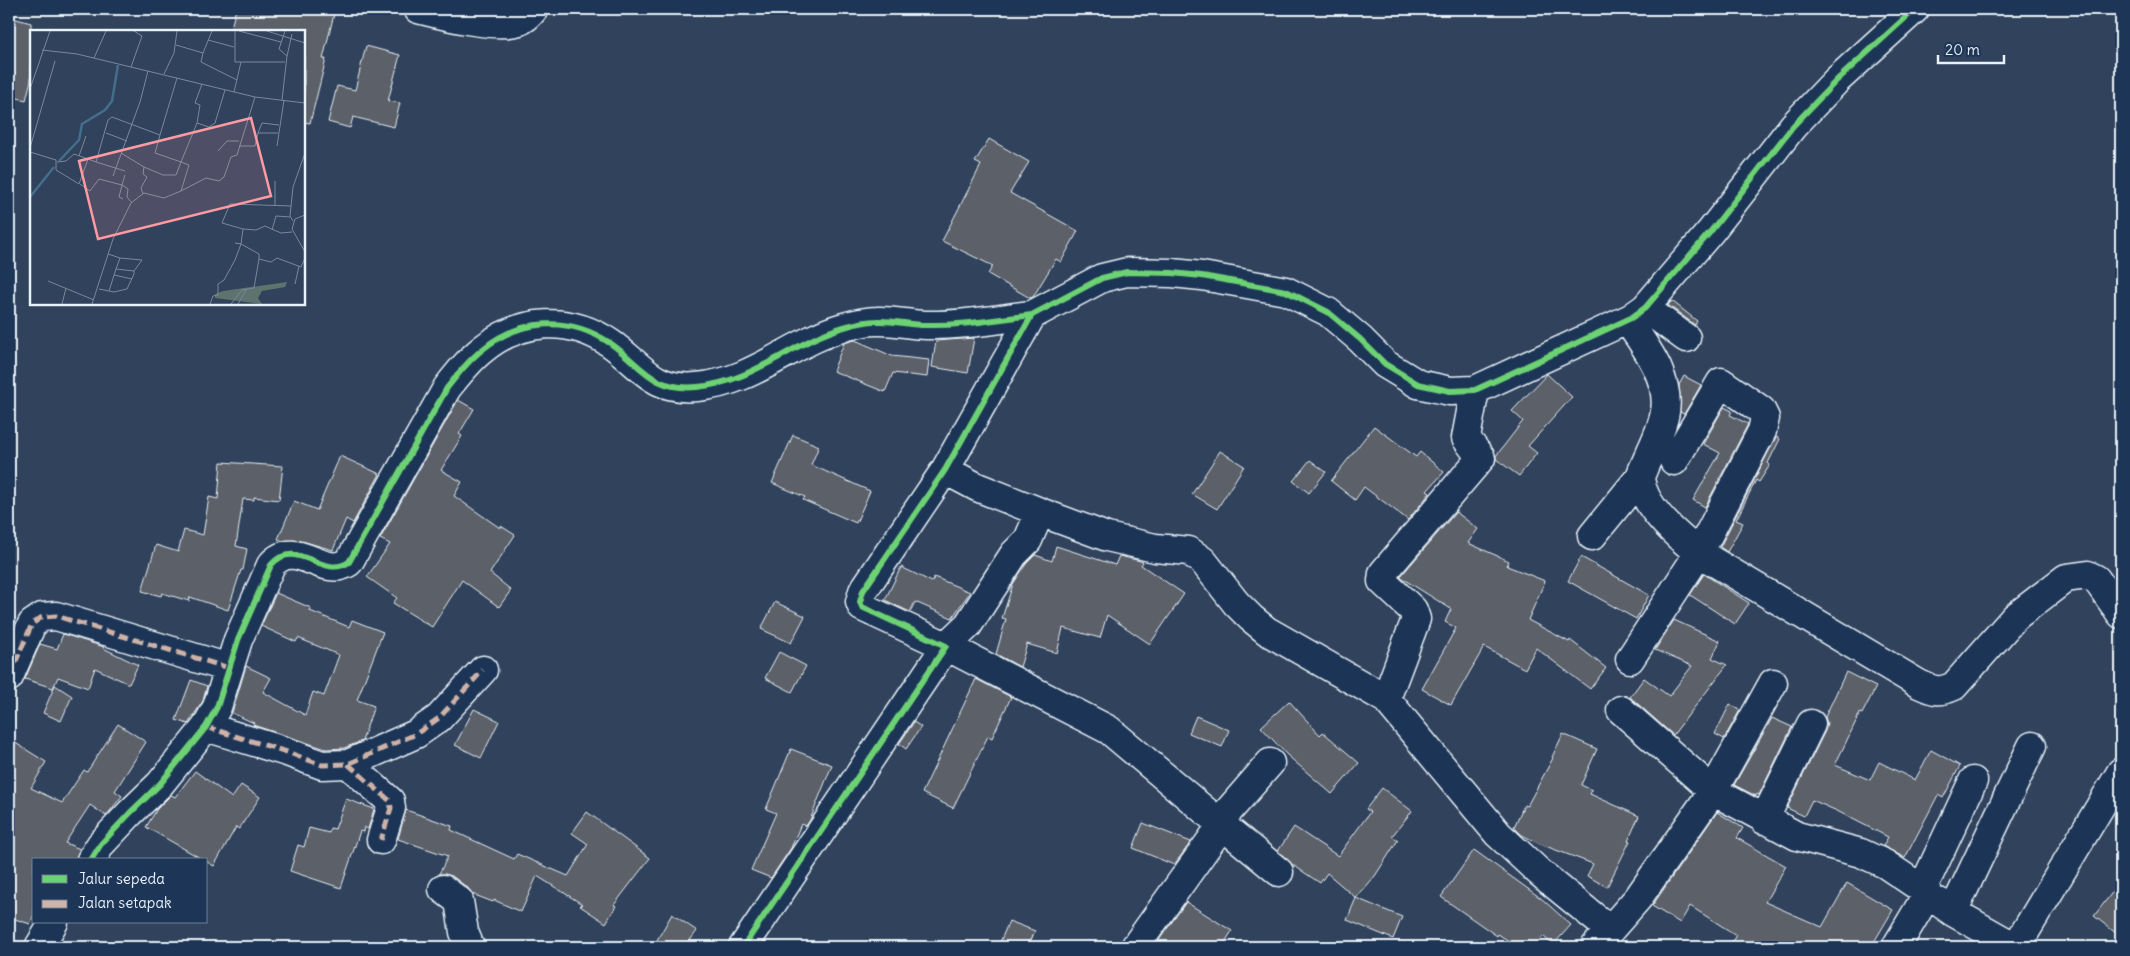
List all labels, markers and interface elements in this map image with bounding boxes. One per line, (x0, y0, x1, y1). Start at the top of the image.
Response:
inset map (30, 30, 305, 305)
scale bar (1938, 32, 2004, 64)
text: 20 m (1945, 40, 1980, 59)
legend (32, 858, 208, 924)
text: Jalur sepeda (78, 869, 165, 888)
text: Jalan setapak (78, 893, 172, 912)

